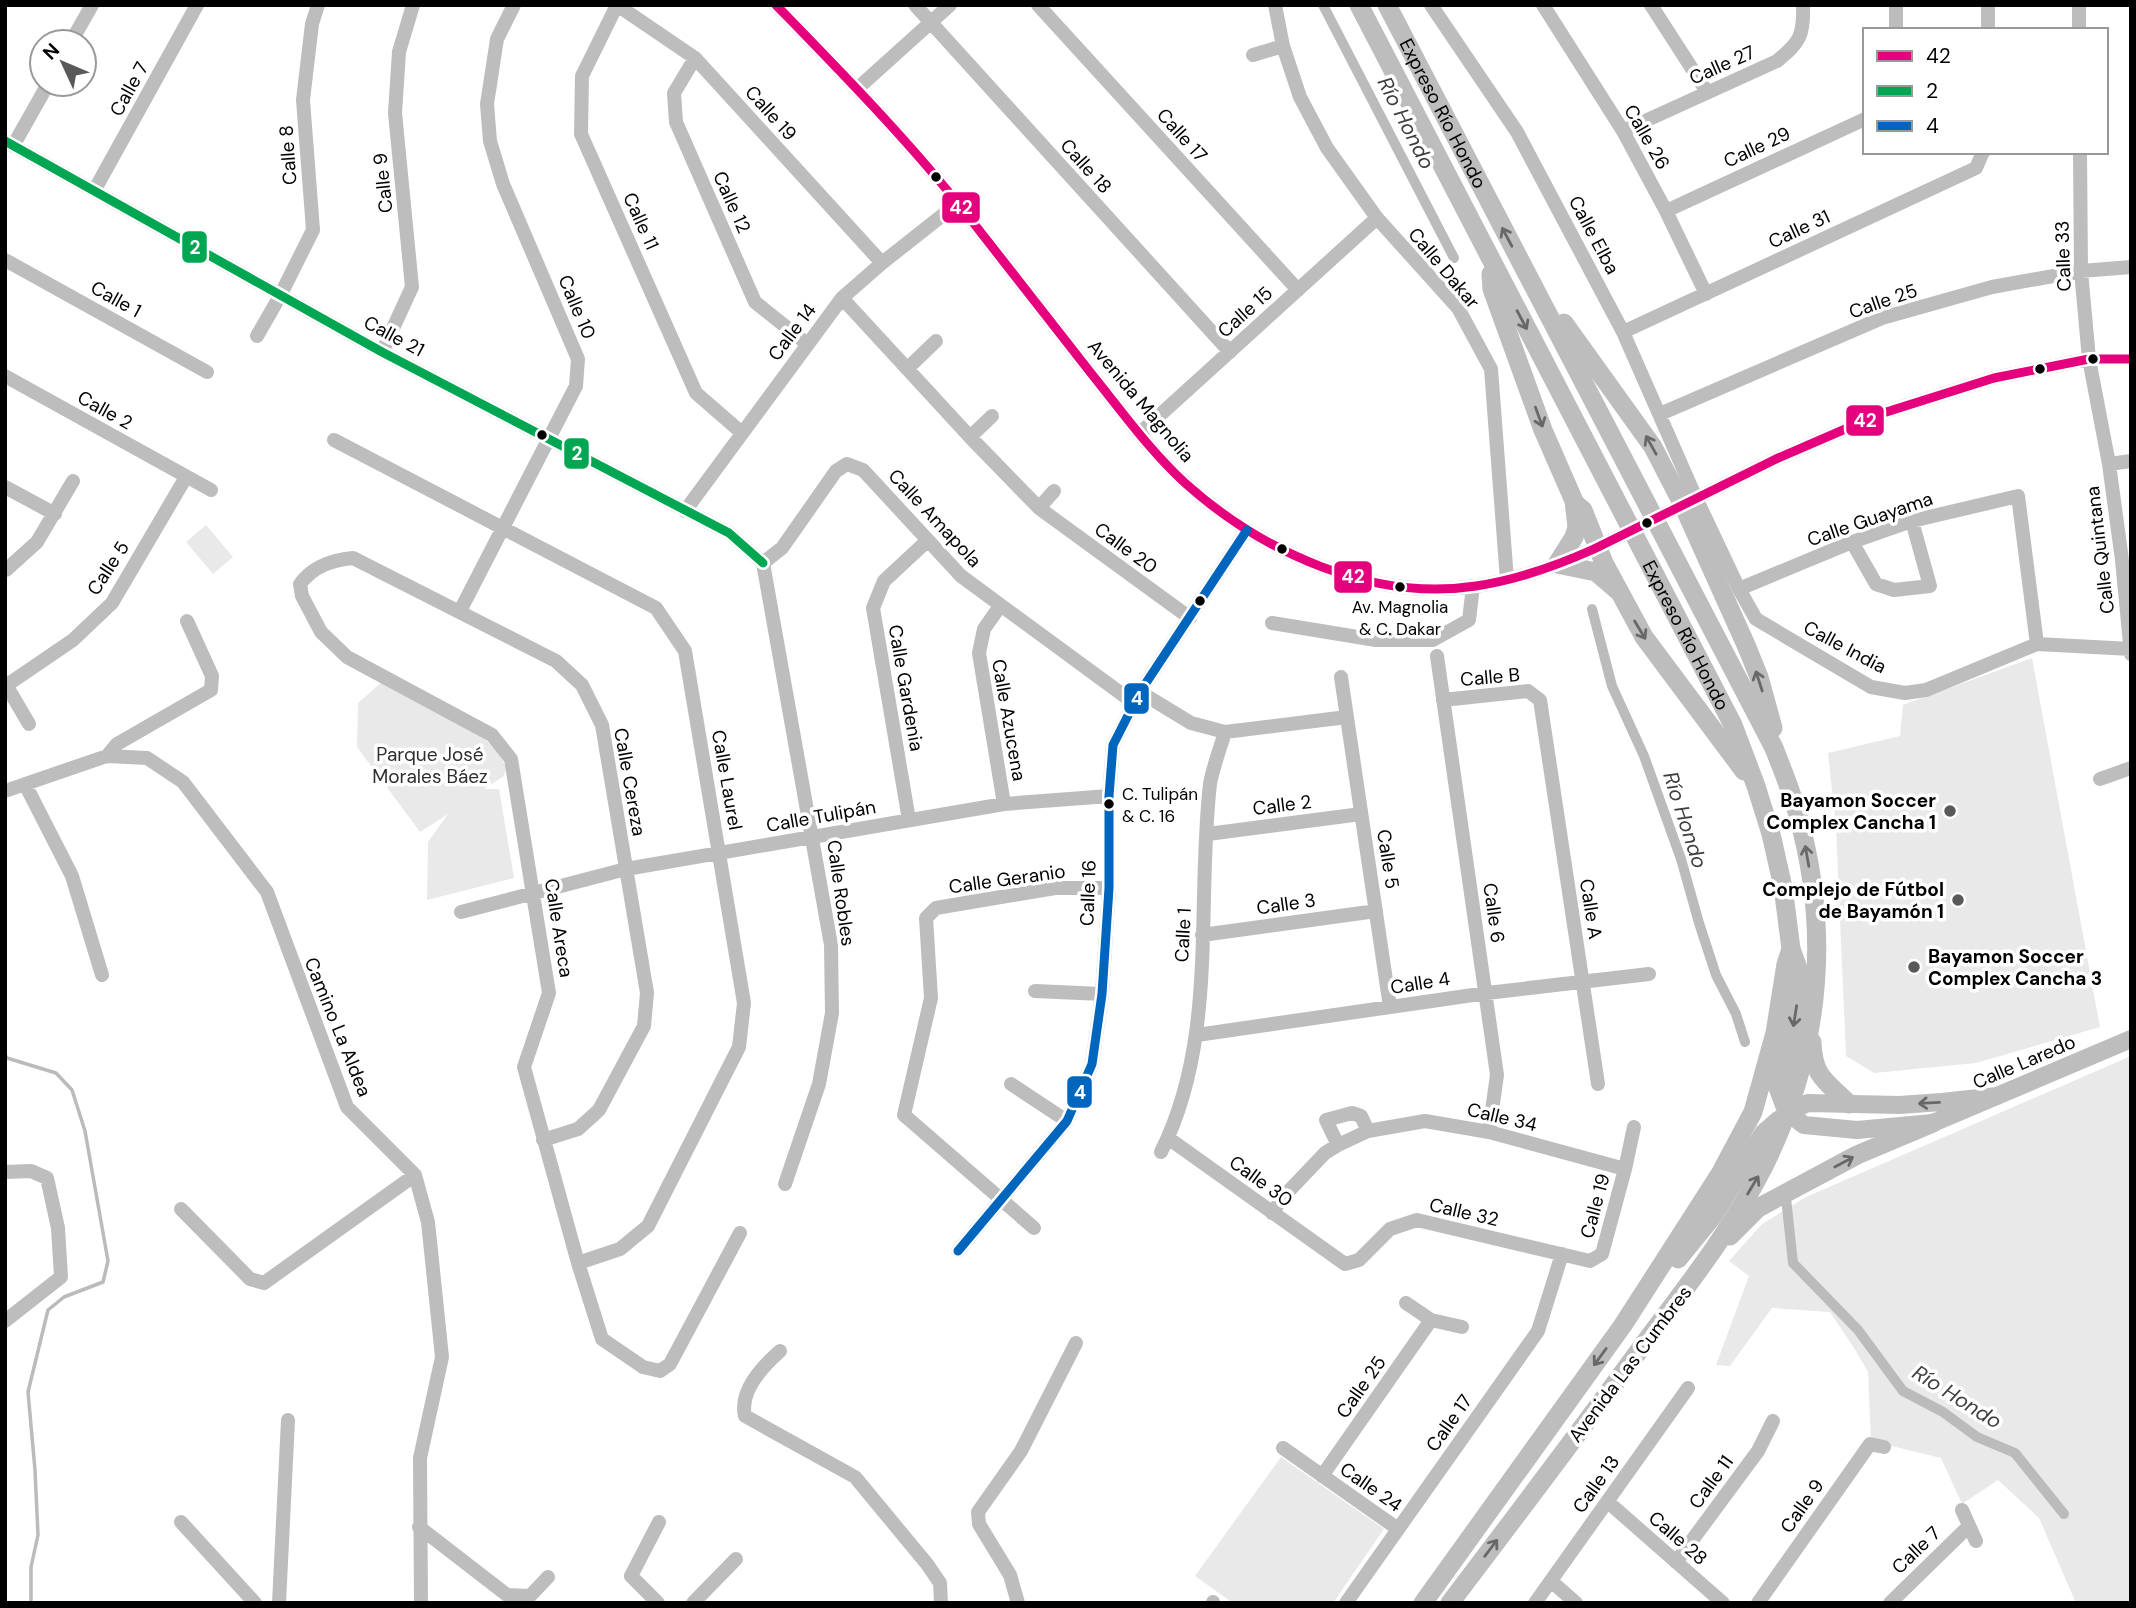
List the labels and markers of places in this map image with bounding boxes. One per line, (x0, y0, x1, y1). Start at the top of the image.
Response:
unlabelled marker (929, 170, 943, 184)
unlabelled marker (2086, 352, 2100, 366)
unlabelled marker (2033, 362, 2047, 376)
unlabelled marker (535, 428, 549, 442)
unlabelled marker (1640, 516, 1654, 530)
unlabelled marker (1275, 542, 1289, 556)
marker: Av. Magnolia & C. Dakar (1393, 580, 1407, 594)
unlabelled marker (1193, 594, 1207, 608)
place label: Av. Magnolia & C. Dakar (1352, 596, 1448, 640)
place label: C. Tulipán & C. 16 (1122, 783, 1198, 827)
place label: Bayamon Soccer Complex Cancha 1 (1766, 788, 1936, 835)
marker: C. Tulipán & C. 16 (1102, 797, 1116, 811)
marker: Bayamon Soccer Complex Cancha 1 (1942, 803, 1958, 819)
place label: Complejo de Fútbol de Bayamón 1 (1762, 877, 1944, 924)
marker: Complejo de Fútbol de Bayamón 1 (1950, 892, 1966, 908)
place label: Bayamon Soccer Complex Cancha 3 (1928, 944, 2102, 991)
marker: Bayamon Soccer Complex Cancha 3 (1906, 959, 1922, 975)

